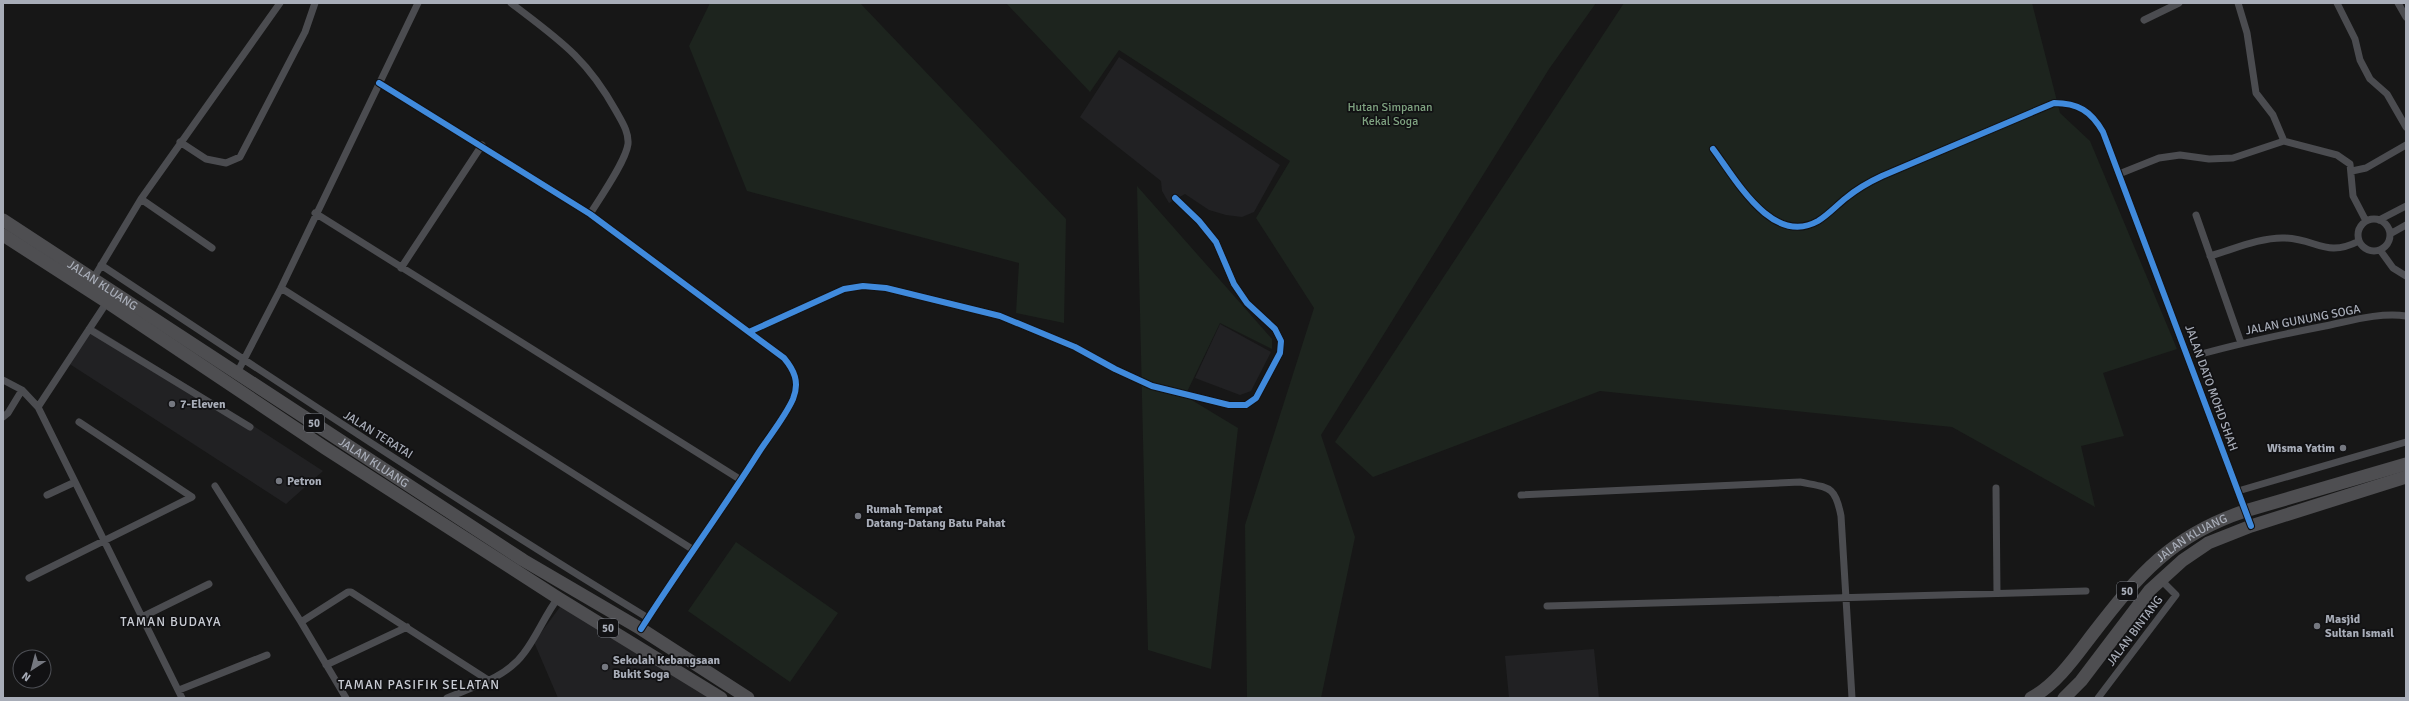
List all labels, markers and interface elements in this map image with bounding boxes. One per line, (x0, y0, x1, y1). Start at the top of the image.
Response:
park label: Hutan Simpanan Kekal Soga (1347, 100, 1433, 129)
street label: JALAN KLUANG (65, 257, 141, 314)
street label: JALAN GUNUNG SOGA (2244, 301, 2362, 339)
street label: JALAN DATO MOHD SHAH (2181, 323, 2241, 453)
place label: 7-Eleven (180, 397, 226, 412)
marker: 7-Eleven (167, 399, 177, 409)
street label: JALAN TERATAI (340, 408, 416, 462)
road number: 50 (304, 414, 324, 432)
street label: JALAN KLUANG (336, 434, 412, 491)
place label: Wisma Yatim (2267, 441, 2335, 456)
marker: Wisma Yatim (2338, 443, 2348, 453)
place label: Petron (287, 474, 322, 489)
marker: Petron (274, 476, 284, 486)
place label: Rumah Tempat Datang-Datang Batu Pahat (866, 502, 1006, 531)
marker: Rumah Tempat Datang-Datang Batu Pahat (853, 511, 863, 521)
street label: JALAN KLUANG (2153, 511, 2229, 566)
road number: 50 (2117, 582, 2137, 600)
street label: JALAN BINTANG (2104, 593, 2166, 669)
place label: Masjid Sultan Ismail (2325, 612, 2394, 641)
district label: TAMAN BUDAYA (120, 614, 222, 630)
road number: 50 (598, 619, 618, 637)
marker: Masjid Sultan Ismail (2312, 621, 2322, 631)
north arrow (12, 649, 52, 689)
place label: Sekolah Kebangsaan Bukit Soga (613, 653, 721, 682)
marker: Sekolah Kebangsaan Bukit Soga (600, 662, 610, 672)
text: N (19, 669, 33, 684)
district label: TAMAN PASIFIK SELATAN (338, 677, 500, 693)

